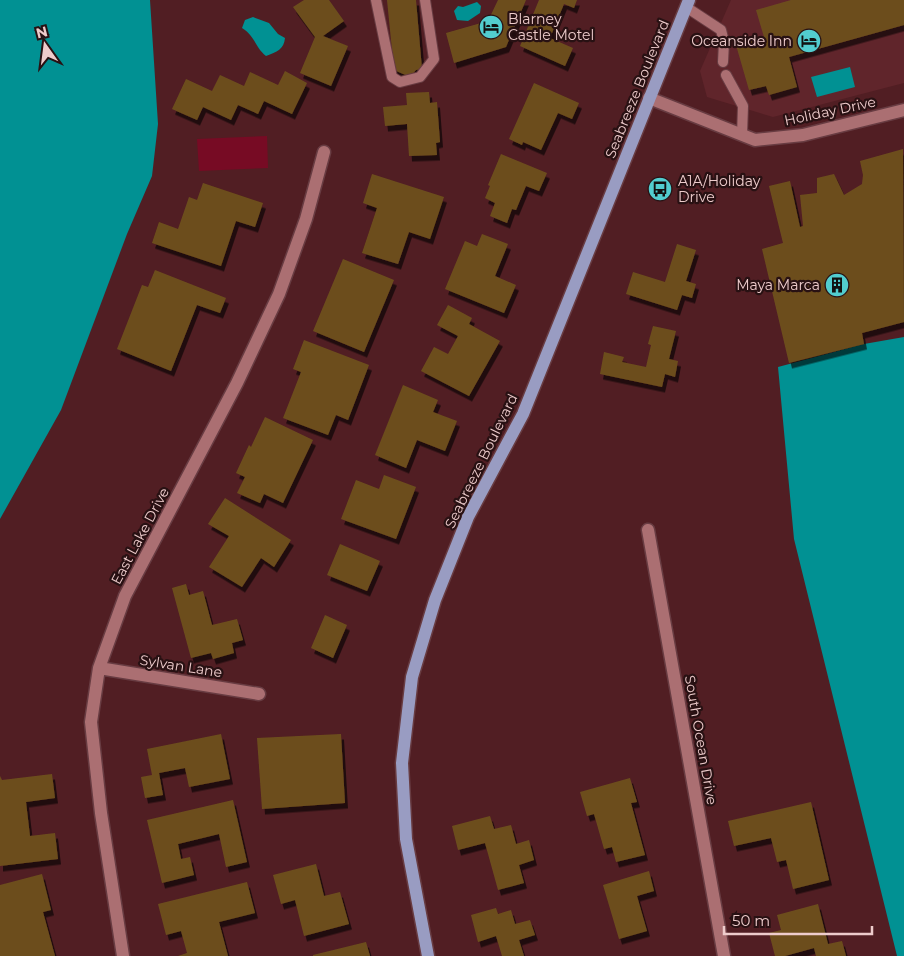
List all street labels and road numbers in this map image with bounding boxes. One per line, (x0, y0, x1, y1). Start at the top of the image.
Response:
street label: Seabreeze Boulevard (601, 17, 673, 161)
street label: Holiday Drive (783, 93, 877, 129)
street label: Seabreeze Boulevard (441, 391, 521, 531)
street label: East Lake Drive (107, 485, 173, 587)
street label: Sylvan Lane (139, 651, 223, 681)
street label: South Ocean Drive (681, 674, 721, 806)

